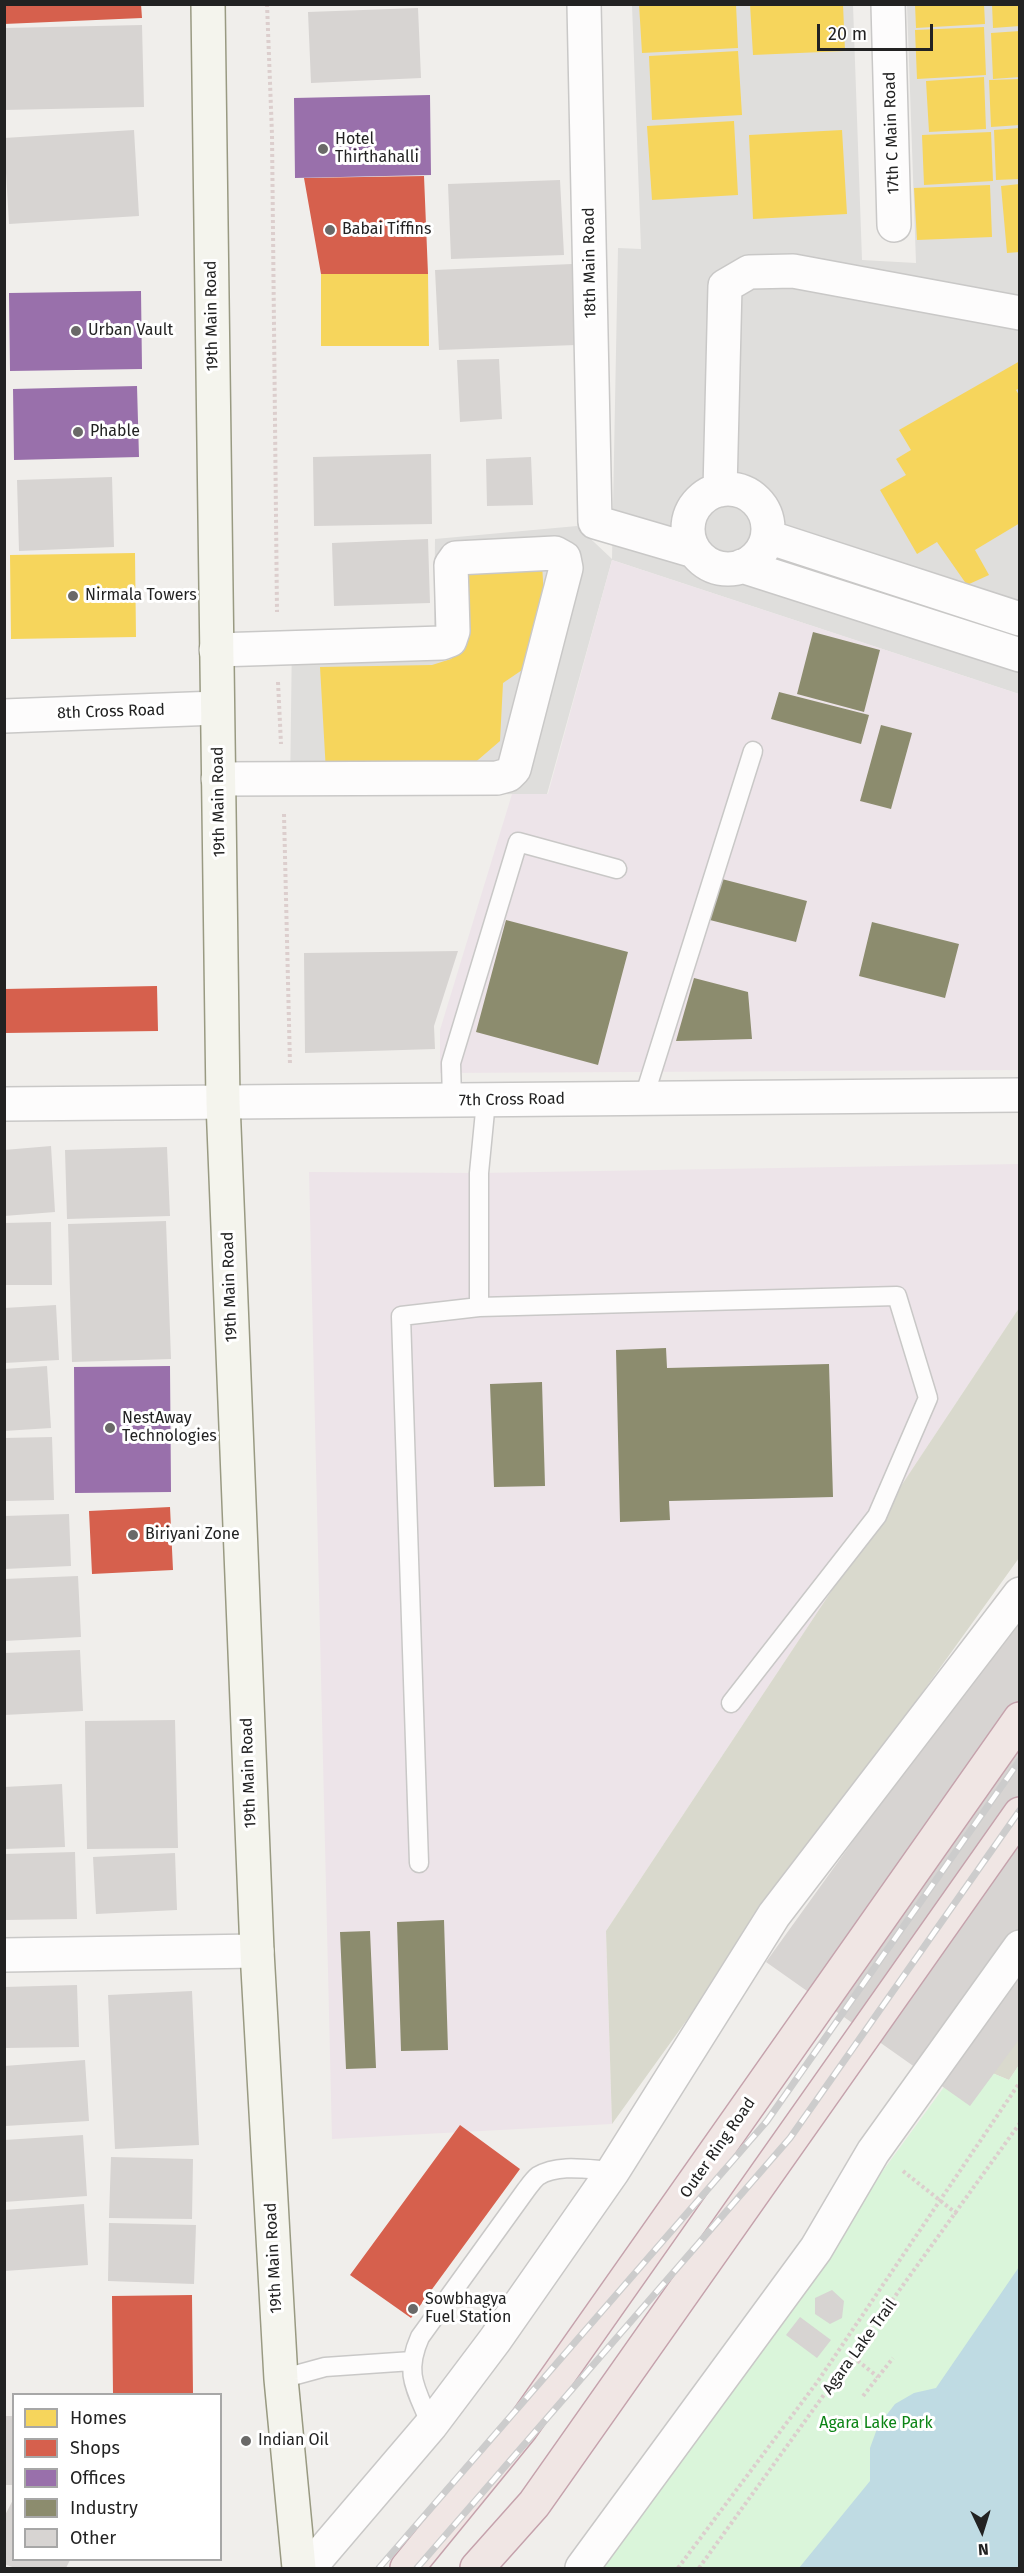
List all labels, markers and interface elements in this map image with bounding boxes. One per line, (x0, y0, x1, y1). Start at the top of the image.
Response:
scale bar (820, 12, 936, 50)
text: 20 m (828, 23, 867, 45)
street label: 17th C Main Road (880, 71, 904, 195)
place label: Hotel Thirthahalli (335, 130, 419, 168)
marker: Hotel Thirthahalli (316, 142, 330, 156)
street label: 18th Main Road (579, 207, 601, 319)
place label: Babai Tiffins (342, 220, 431, 240)
marker: Babai Tiffins (323, 223, 337, 237)
street label: 19th Main Road (201, 260, 223, 372)
place label: Urban Vault (88, 321, 173, 341)
marker: Urban Vault (69, 324, 83, 338)
place label: Phable (90, 422, 140, 442)
marker: Phable (71, 425, 85, 439)
place label: Nirmala Towers (85, 586, 197, 606)
marker: Nirmala Towers (66, 589, 80, 603)
street label: 8th Cross Road (57, 701, 165, 723)
street label: 19th Main Road (208, 746, 230, 858)
street label: 7th Cross Road (459, 1089, 565, 1111)
street label: 19th Main Road (218, 1231, 242, 1343)
place label: NestAway Technologies (122, 1409, 217, 1447)
marker: NestAway Technologies (103, 1421, 117, 1435)
place label: Biriyani Zone (145, 1525, 240, 1545)
marker: Biriyani Zone (126, 1528, 140, 1542)
street label: 19th Main Road (237, 1717, 261, 1829)
street label: Outer Ring Road (676, 2094, 760, 2202)
street label: 19th Main Road (262, 2202, 286, 2314)
place label: Sowbhagya Fuel Station (425, 2290, 511, 2328)
street label: Agara Lake Trail (819, 2296, 901, 2398)
marker: Sowbhagya Fuel Station (406, 2302, 420, 2316)
legend (12, 2393, 222, 2561)
text: Homes (70, 2407, 126, 2429)
park label: Agara Lake Park (819, 2414, 933, 2434)
place label: Indian Oil (258, 2431, 329, 2451)
marker: Indian Oil (239, 2434, 253, 2448)
text: Shops (70, 2437, 120, 2459)
text: Offices (70, 2467, 125, 2489)
text: Industry (70, 2497, 138, 2519)
north arrow (952, 2501, 1012, 2561)
text: Other (70, 2527, 116, 2549)
text: N (977, 2540, 989, 2559)

